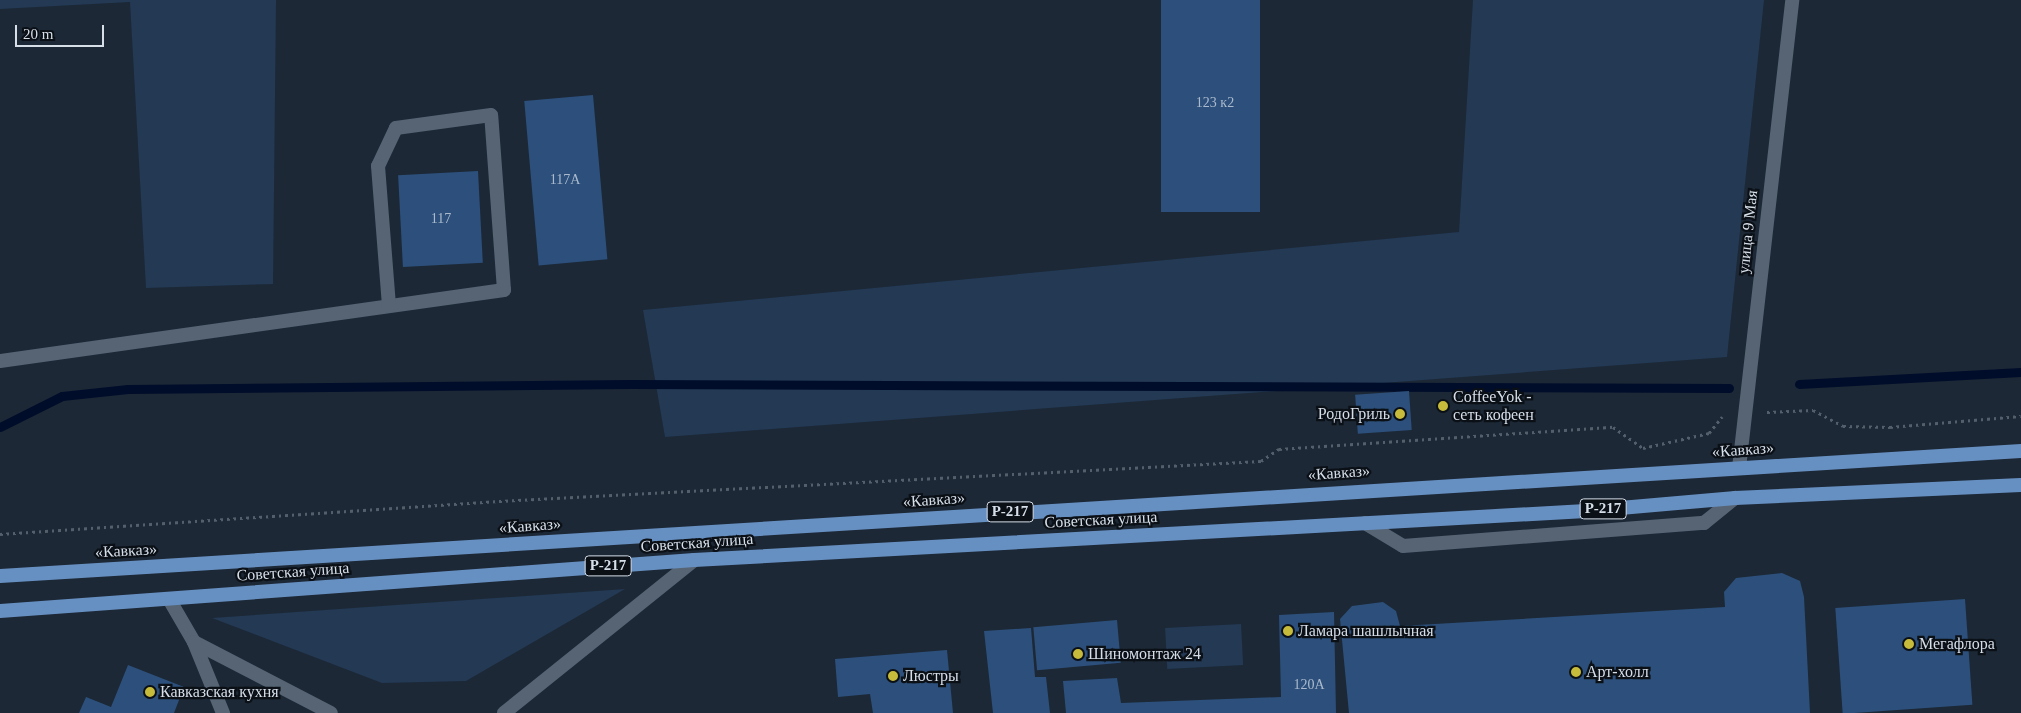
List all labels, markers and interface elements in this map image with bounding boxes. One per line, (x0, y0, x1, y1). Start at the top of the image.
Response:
scale bar (18, 15, 106, 47)
text: 20 m (23, 26, 53, 42)
house number: 123 к2 (1196, 95, 1234, 111)
house number: 117А (550, 172, 580, 188)
street label: улица 9 Мая (1734, 189, 1762, 275)
house number: 117 (431, 211, 451, 227)
place label: CoffeeYok - сеть кофеен (1453, 387, 1534, 425)
marker: CoffeeYok - сеть кофеен (1437, 400, 1449, 412)
place label: РодоГриль (1318, 404, 1390, 424)
marker: РодоГриль (1394, 408, 1406, 420)
street label: «Кавказ» (1711, 438, 1775, 462)
street label: «Кавказ» (1307, 461, 1371, 485)
street label: «Кавказ» (902, 488, 966, 512)
road number: Р-217 (1579, 496, 1627, 522)
road number: Р-217 (986, 500, 1034, 524)
street label: Советская улица (1044, 507, 1158, 533)
street label: «Кавказ» (498, 514, 562, 538)
street label: Советская улица (640, 529, 754, 557)
street label: «Кавказ» (95, 540, 157, 562)
road number: Р-217 (584, 554, 632, 578)
street label: Советская улица (236, 558, 350, 586)
place label: Ламара шашлычная (1298, 621, 1434, 641)
marker: Ламара шашлычная (1282, 625, 1294, 637)
place label: Мегафлора (1919, 634, 1995, 654)
marker: Мегафлора (1903, 638, 1915, 650)
place label: Шиномонтаж 24 (1088, 644, 1201, 664)
marker: Шиномонтаж 24 (1072, 648, 1084, 660)
place label: Арт-холл (1586, 662, 1649, 682)
place label: Люстры (903, 666, 959, 686)
marker: Арт-холл (1570, 666, 1582, 678)
marker: Люстры (887, 670, 899, 682)
house number: 120А (1293, 677, 1325, 693)
place label: Кавказская кухня (160, 682, 279, 702)
marker: Кавказская кухня (144, 686, 156, 698)

